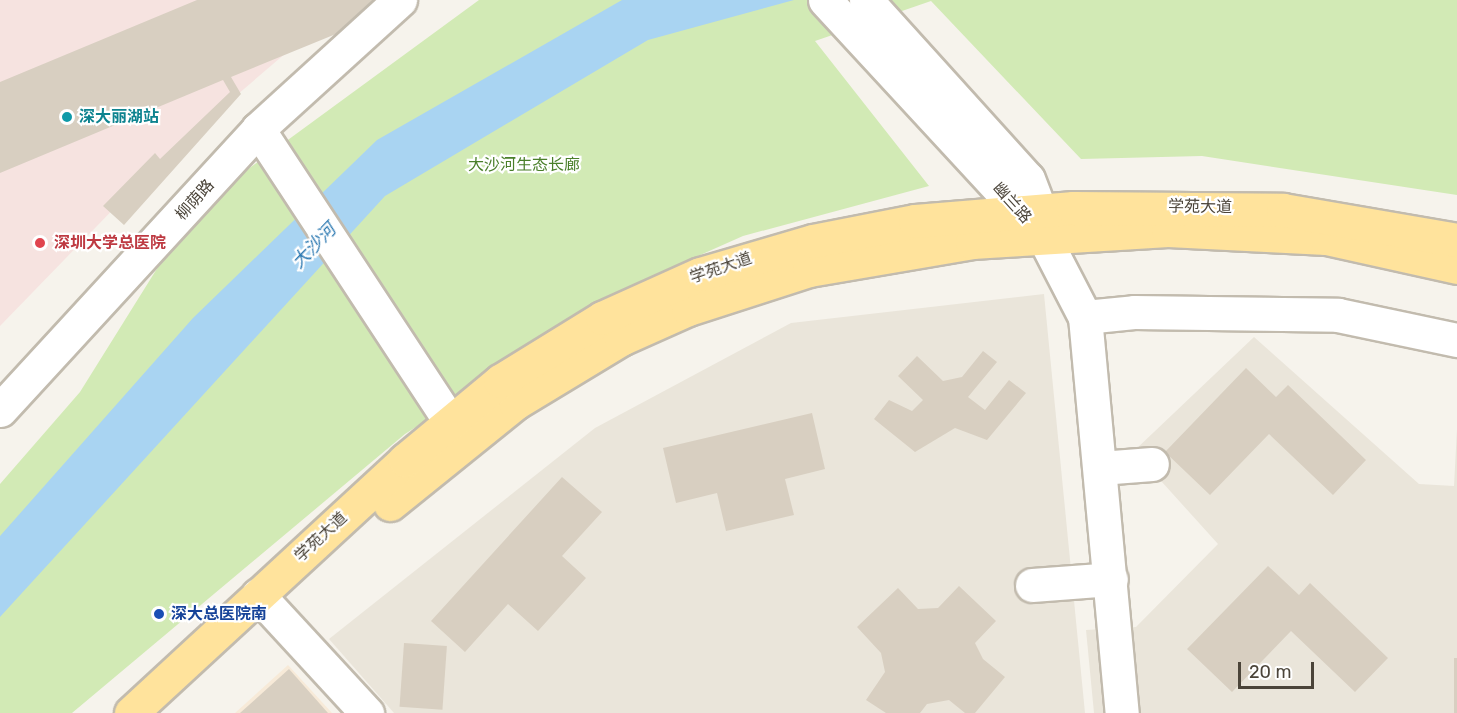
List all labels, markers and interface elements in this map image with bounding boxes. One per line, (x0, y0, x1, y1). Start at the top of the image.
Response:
place label: 深大丽湖站 (79, 107, 159, 127)
marker: 深大丽湖站 (60, 110, 74, 124)
park label: 大沙河生态长廊 (468, 155, 580, 175)
street label: 柳荫路 (172, 176, 218, 224)
street label: 幽兰路 (989, 179, 1035, 227)
street label: 学苑大道 (1168, 197, 1232, 217)
water label: 大沙河 (287, 219, 341, 273)
place label: 深圳大学总医院 (54, 233, 166, 253)
marker: 深圳大学总医院 (31, 234, 49, 252)
street label: 学苑大道 (688, 249, 754, 287)
street label: 学苑大道 (291, 508, 351, 566)
place label: 深大总医院南 (171, 604, 267, 624)
marker: 深大总医院南 (152, 607, 166, 621)
scale bar (1241, 650, 1318, 688)
text: 20 m (1249, 661, 1291, 683)

